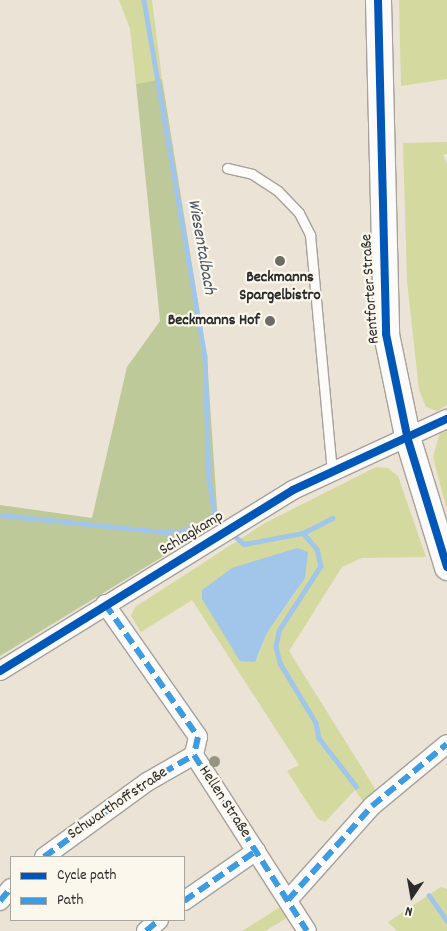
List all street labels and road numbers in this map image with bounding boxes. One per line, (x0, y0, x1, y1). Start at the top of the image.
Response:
street label: Rentforter Straße (358, 233, 384, 345)
street label: Schlagkamp (156, 507, 228, 561)
street label: Hellen Straße (194, 762, 254, 842)
street label: Schwarthoffstraße (64, 763, 172, 845)

